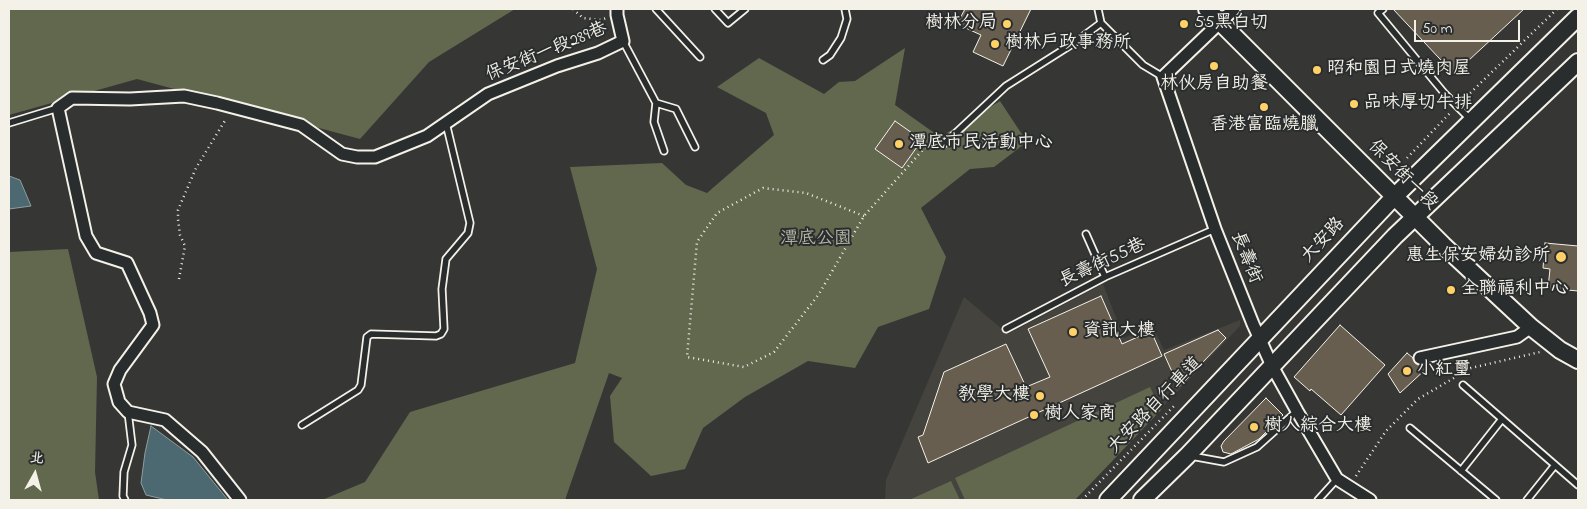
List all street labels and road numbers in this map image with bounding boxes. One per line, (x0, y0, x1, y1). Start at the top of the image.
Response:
street label: 保安街一段289巷 (483, 19, 611, 87)
street label: 保安街一段 (1363, 137, 1441, 215)
street label: 大安路 (1298, 214, 1350, 268)
street label: 長壽街 (1225, 229, 1265, 287)
street label: 長壽街55巷 (1056, 235, 1150, 293)
street label: 大安路自行車道 (1104, 353, 1208, 459)

